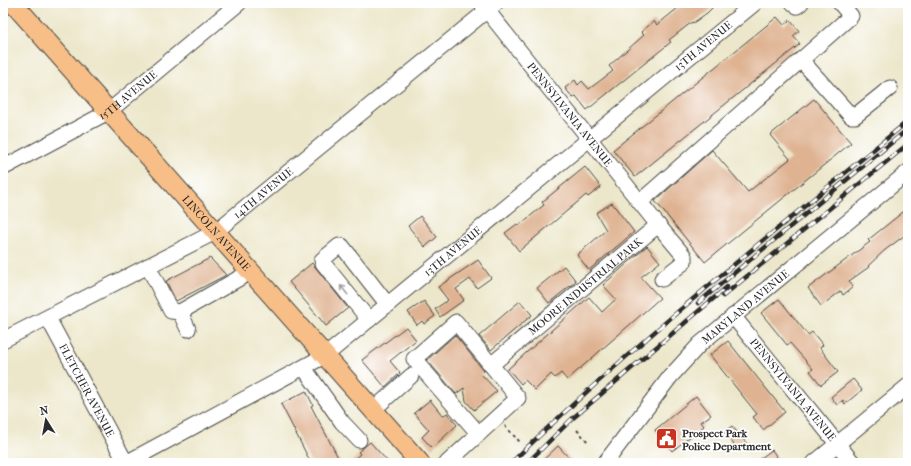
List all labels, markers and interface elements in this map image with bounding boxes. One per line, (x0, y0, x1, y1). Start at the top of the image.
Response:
street label: 13TH AVENUE (672, 18, 735, 74)
street label: PENNSYLVANIA AVENUE (524, 60, 615, 169)
street label: 15TH AVENUE (97, 68, 160, 123)
street label: 14TH AVENUE (231, 165, 296, 221)
street label: LINCOLN AVENUE (179, 193, 253, 274)
street label: 13TH AVENUE (421, 224, 485, 279)
street label: MOORE INDUSTRIAL PARK (526, 234, 646, 338)
street label: MARYLAND AVENUE (699, 267, 792, 347)
one-way arrow (340, 285, 349, 295)
street label: PENNSYLVANIA AVENUE (747, 336, 839, 444)
street label: FLETCHER AVENUE (56, 342, 117, 440)
north arrow (26, 400, 66, 440)
text: N (39, 403, 50, 418)
public building icon: Prospect Park Police Department (654, 426, 680, 452)
place label: Prospect Park Police Department (682, 427, 772, 453)

